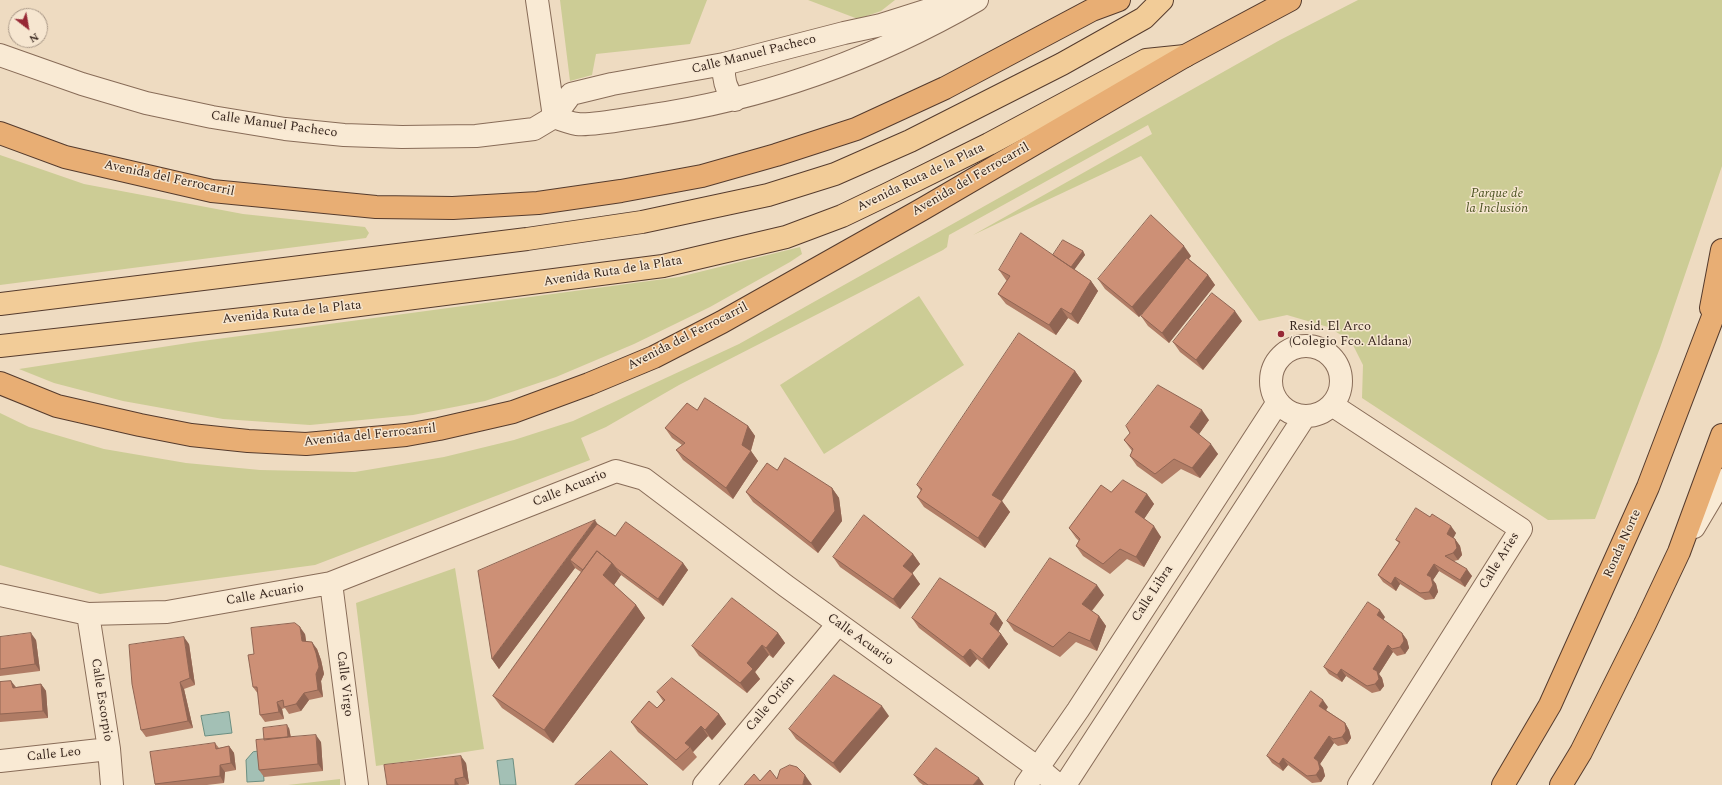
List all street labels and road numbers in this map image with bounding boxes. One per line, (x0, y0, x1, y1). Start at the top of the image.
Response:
street label: Calle Manuel Pacheco (690, 32, 818, 78)
street label: Calle Manuel Pacheco (210, 108, 338, 142)
street label: Avenida Ruta de la Plata (855, 140, 987, 216)
street label: Avenida del Ferrocarril (910, 140, 1032, 220)
street label: Avenida del Ferrocarril (102, 158, 236, 200)
street label: Avenida Ruta de la Plata (543, 253, 683, 291)
street label: Avenida Ruta de la Plata (222, 298, 362, 328)
street label: Avenida del Ferrocarril (625, 300, 751, 374)
street label: Avenida del Ferrocarril (303, 421, 437, 451)
street label: Calle Acuario (531, 467, 609, 511)
street label: Ronda Norte (1601, 507, 1645, 581)
street label: Calle Aries (1476, 530, 1524, 592)
street label: Calle Libra (1129, 563, 1177, 625)
street label: Calle Acuario (225, 580, 305, 610)
street label: Calle Acuario (824, 611, 896, 669)
street label: Calle Virgo (332, 650, 356, 718)
street label: Calle Escorpio (87, 657, 115, 743)
street label: Calle Orión (743, 673, 799, 735)
street label: Calle Leo (26, 744, 82, 766)

